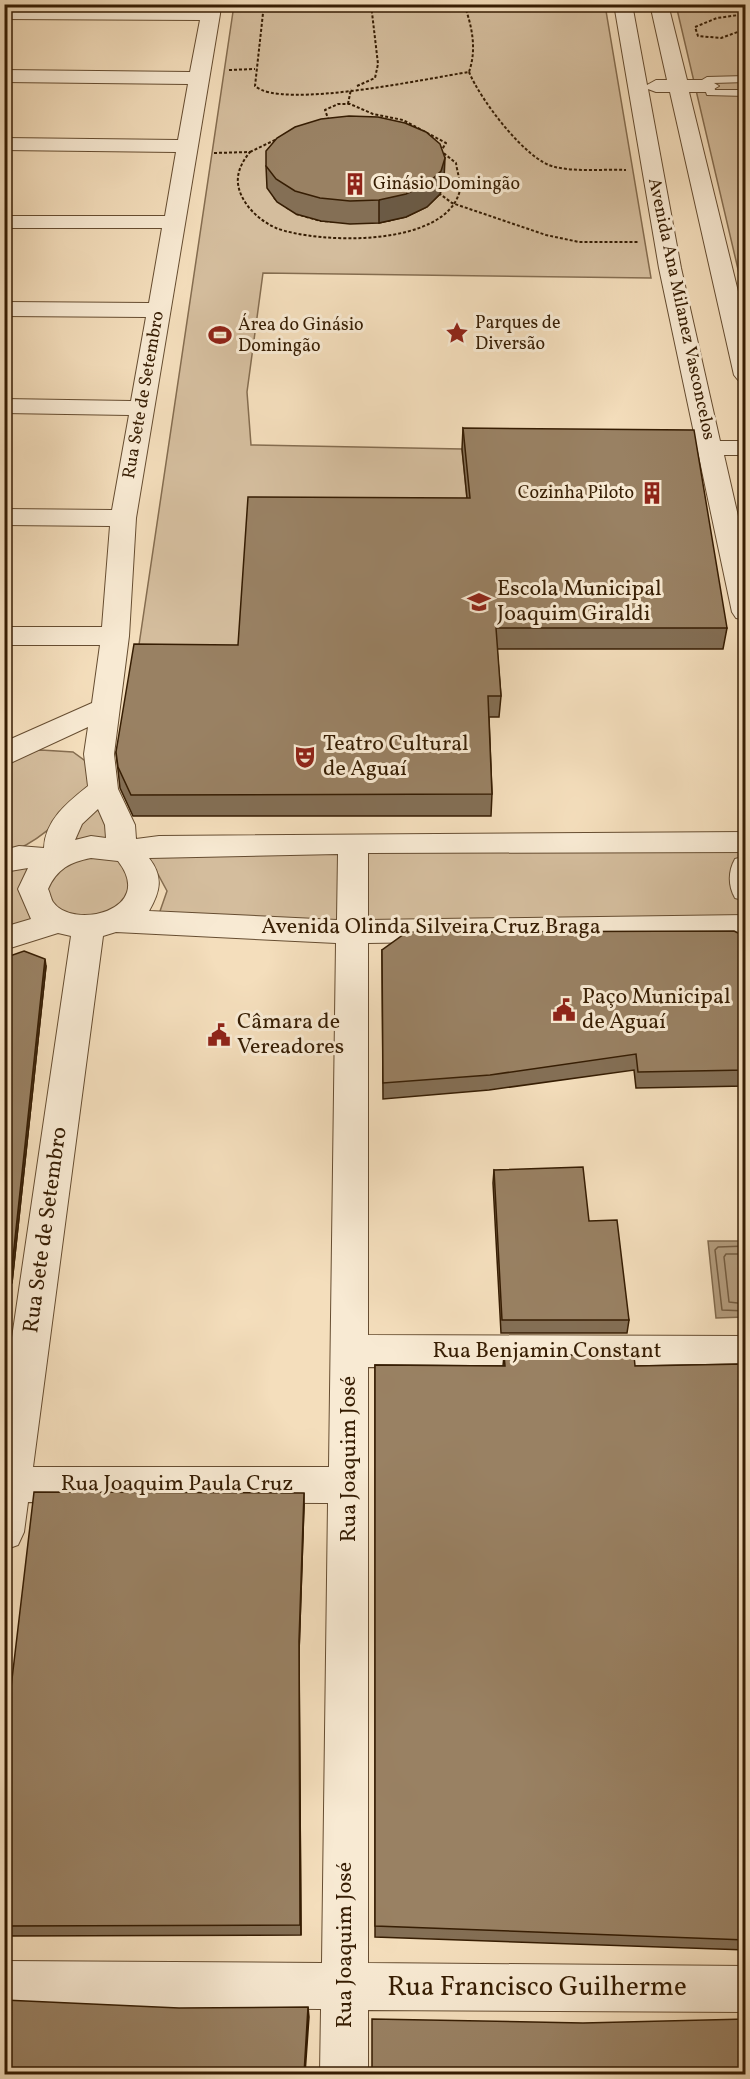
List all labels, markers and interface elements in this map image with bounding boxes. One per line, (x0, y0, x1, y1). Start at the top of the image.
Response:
building icon: Ginásio Domingão (342, 171, 368, 197)
place label: Ginásio Domingão (373, 172, 520, 197)
street label: Avenida Ana Milanez Vasconcelos (641, 176, 721, 442)
street label: Rua Sete de Setembro (117, 309, 171, 481)
place label: Parques de Diversão (475, 311, 560, 357)
place label: Área do Ginásio Domingão (238, 313, 364, 359)
place icon: Parques de Diversão (444, 320, 470, 346)
sports icon: Área do Ginásio Domingão (207, 322, 233, 348)
building icon: Cozinha Piloto (639, 480, 665, 506)
place label: Cozinha Piloto (518, 481, 634, 506)
place label: Escola Municipal Joaquim Giraldi (497, 574, 662, 630)
school or university icon: Escola Municipal Joaquim Giraldi (466, 589, 492, 615)
place label: Teatro Cultural de Aguaí (323, 729, 469, 785)
theatre icon: Teatro Cultural de Aguaí (292, 744, 318, 770)
street label: Avenida Olinda Silveira Cruz Braga (261, 912, 601, 943)
place label: Paço Municipal de Aguaí (582, 982, 730, 1038)
public building icon: Paço Municipal de Aguaí (551, 997, 577, 1023)
place label: Câmara de Vereadores (237, 1007, 344, 1063)
public building icon: Câmara de Vereadores (206, 1022, 232, 1048)
street label: Rua Sete de Setembro (16, 1125, 76, 1335)
street label: Rua Benjamin Constant (432, 1336, 662, 1367)
street label: Rua Joaquim José (334, 1376, 365, 1542)
street label: Rua Joaquim Paula Cruz (61, 1469, 293, 1500)
street label: Rua Joaquim José (330, 1862, 361, 2028)
street label: Rua Francisco Guilherme (387, 1969, 687, 2007)

